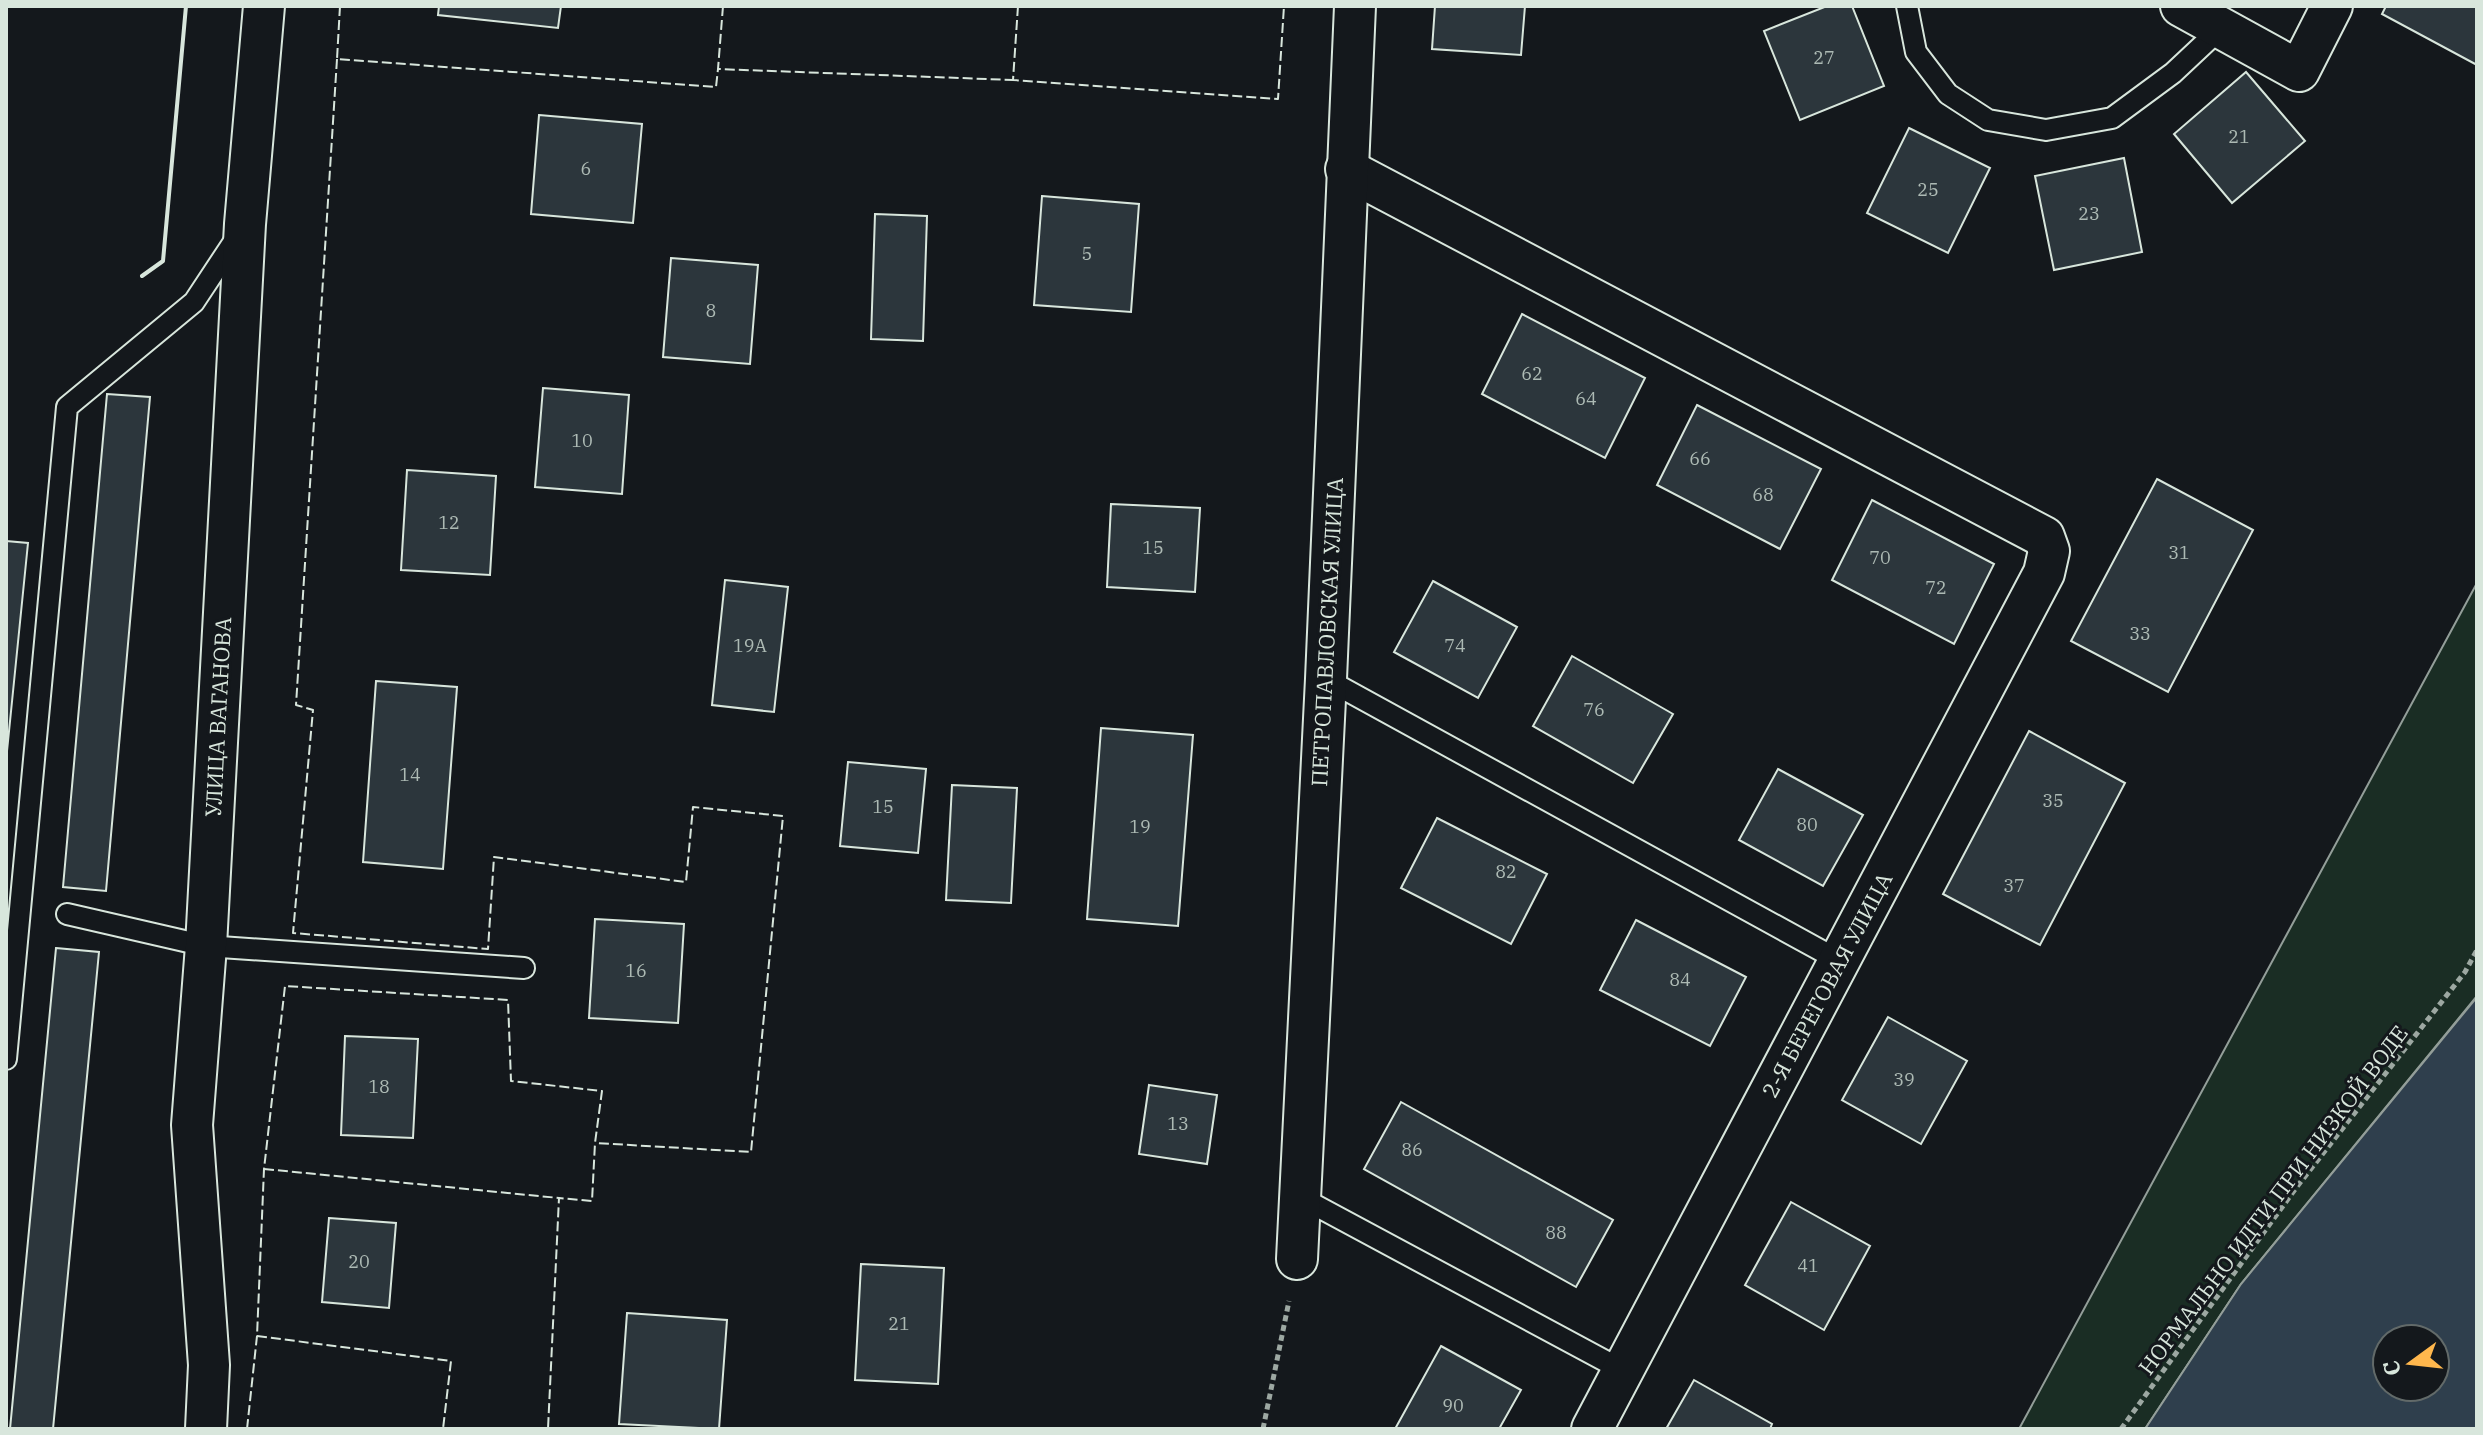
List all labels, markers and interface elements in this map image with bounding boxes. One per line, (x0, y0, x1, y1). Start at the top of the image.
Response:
house number: 27 (1813, 46, 1835, 69)
house number: 21 (2228, 125, 2250, 148)
house number: 6 (581, 157, 591, 180)
house number: 25 (1917, 178, 1939, 201)
house number: 23 (2078, 202, 2100, 225)
house number: 5 (1082, 242, 1092, 265)
house number: 8 (706, 299, 716, 322)
house number: 62 (1521, 362, 1543, 385)
house number: 64 (1575, 387, 1597, 410)
house number: 10 (571, 429, 593, 452)
house number: 66 (1689, 447, 1711, 470)
street label: ПЕТРОПАВЛОВСКАЯ УЛИЦА (1304, 477, 1349, 787)
house number: 68 (1752, 483, 1774, 506)
house number: 12 (438, 511, 460, 534)
house number: 15 (1142, 536, 1164, 559)
house number: 31 (2168, 541, 2190, 564)
house number: 70 (1869, 546, 1891, 569)
house number: 72 (1925, 576, 1947, 599)
street label: УЛИЦА ВАГАНОВА (198, 616, 237, 818)
house number: 33 (2129, 622, 2151, 645)
house number: 19А (733, 634, 768, 657)
house number: 74 (1444, 634, 1466, 657)
house number: 76 (1583, 698, 1605, 721)
house number: 14 (399, 763, 421, 786)
house number: 35 (2042, 789, 2064, 812)
house number: 15 (872, 795, 894, 818)
house number: 80 (1796, 813, 1818, 836)
house number: 19 (1129, 815, 1151, 838)
house number: 82 (1495, 860, 1517, 883)
street label: 2-Я БЕРЕГОВАЯ УЛИЦА (1755, 867, 1898, 1102)
house number: 37 (2003, 874, 2025, 897)
house number: 16 (625, 959, 647, 982)
house number: 84 (1669, 968, 1691, 991)
street label: НОРМАЛЬНО ИДТИ ПРИ НИЗКОЙ ВОДЕ (2131, 1019, 2414, 1380)
house number: 39 (1893, 1068, 1915, 1091)
house number: 18 (368, 1075, 390, 1098)
house number: 13 (1167, 1112, 1189, 1135)
house number: 86 (1401, 1138, 1423, 1161)
house number: 88 (1545, 1221, 1567, 1244)
house number: 20 (348, 1250, 370, 1273)
house number: 41 (1797, 1254, 1819, 1277)
house number: 21 (888, 1312, 910, 1335)
north arrow (2371, 1323, 2451, 1403)
text: С (2375, 1357, 2407, 1379)
house number: 90 (1442, 1394, 1464, 1417)

